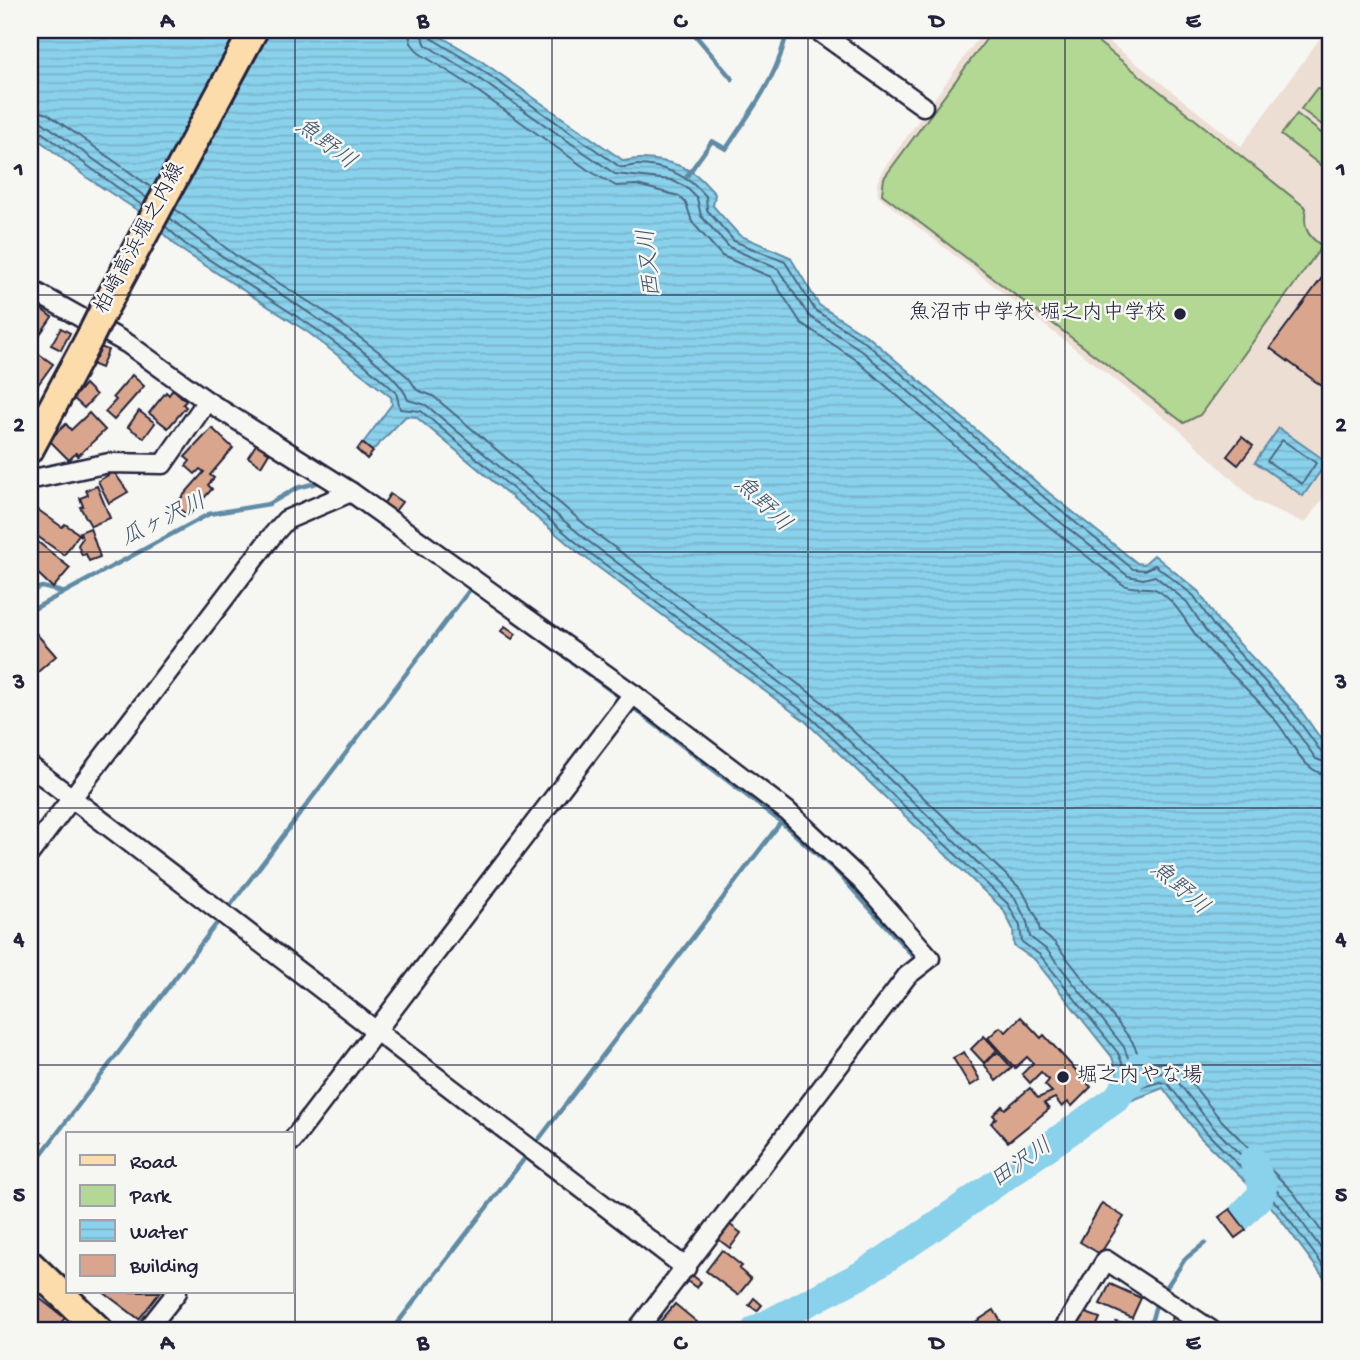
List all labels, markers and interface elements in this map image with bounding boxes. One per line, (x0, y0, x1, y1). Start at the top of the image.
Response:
text: A (159, 9, 175, 36)
text: B (416, 9, 430, 36)
text: C (674, 9, 689, 36)
text: D (928, 9, 946, 36)
text: E (1186, 9, 1202, 36)
water label: 魚野川 (289, 113, 361, 177)
text: 1 (13, 157, 24, 184)
text: 1 (1335, 157, 1346, 184)
street label: 柏崎高浜堀之内線 (89, 158, 191, 319)
water label: 西又川 (634, 227, 668, 299)
place label: 魚沼市中学校 堀之内中学校 (909, 300, 1166, 327)
marker: 魚沼市中学校 堀之内中学校 (1172, 306, 1188, 322)
text: 2 (13, 413, 25, 440)
text: 2 (1335, 413, 1347, 440)
water label: 魚野川 (728, 471, 797, 539)
water label: 瓜ヶ沢川 (116, 488, 211, 553)
text: 3 (12, 670, 25, 697)
text: 3 (1334, 670, 1347, 697)
water label: 魚野川 (1144, 855, 1215, 922)
text: 4 (13, 927, 25, 954)
text: 4 (1335, 927, 1347, 954)
place label: 堀之内やな場 (1077, 1064, 1203, 1090)
marker: 堀之内やな場 (1055, 1069, 1071, 1085)
legend (66, 1132, 294, 1294)
water label: 田沢川 (986, 1133, 1058, 1195)
text: Road (130, 1152, 178, 1177)
text: 5 (13, 1183, 25, 1210)
text: 5 (1335, 1183, 1347, 1210)
text: Park (129, 1186, 173, 1211)
text: Water (130, 1222, 188, 1247)
text: Building (129, 1256, 199, 1281)
text: A (159, 1331, 175, 1358)
text: B (416, 1331, 430, 1358)
text: C (674, 1331, 689, 1358)
text: D (928, 1331, 946, 1358)
text: E (1186, 1331, 1202, 1358)

